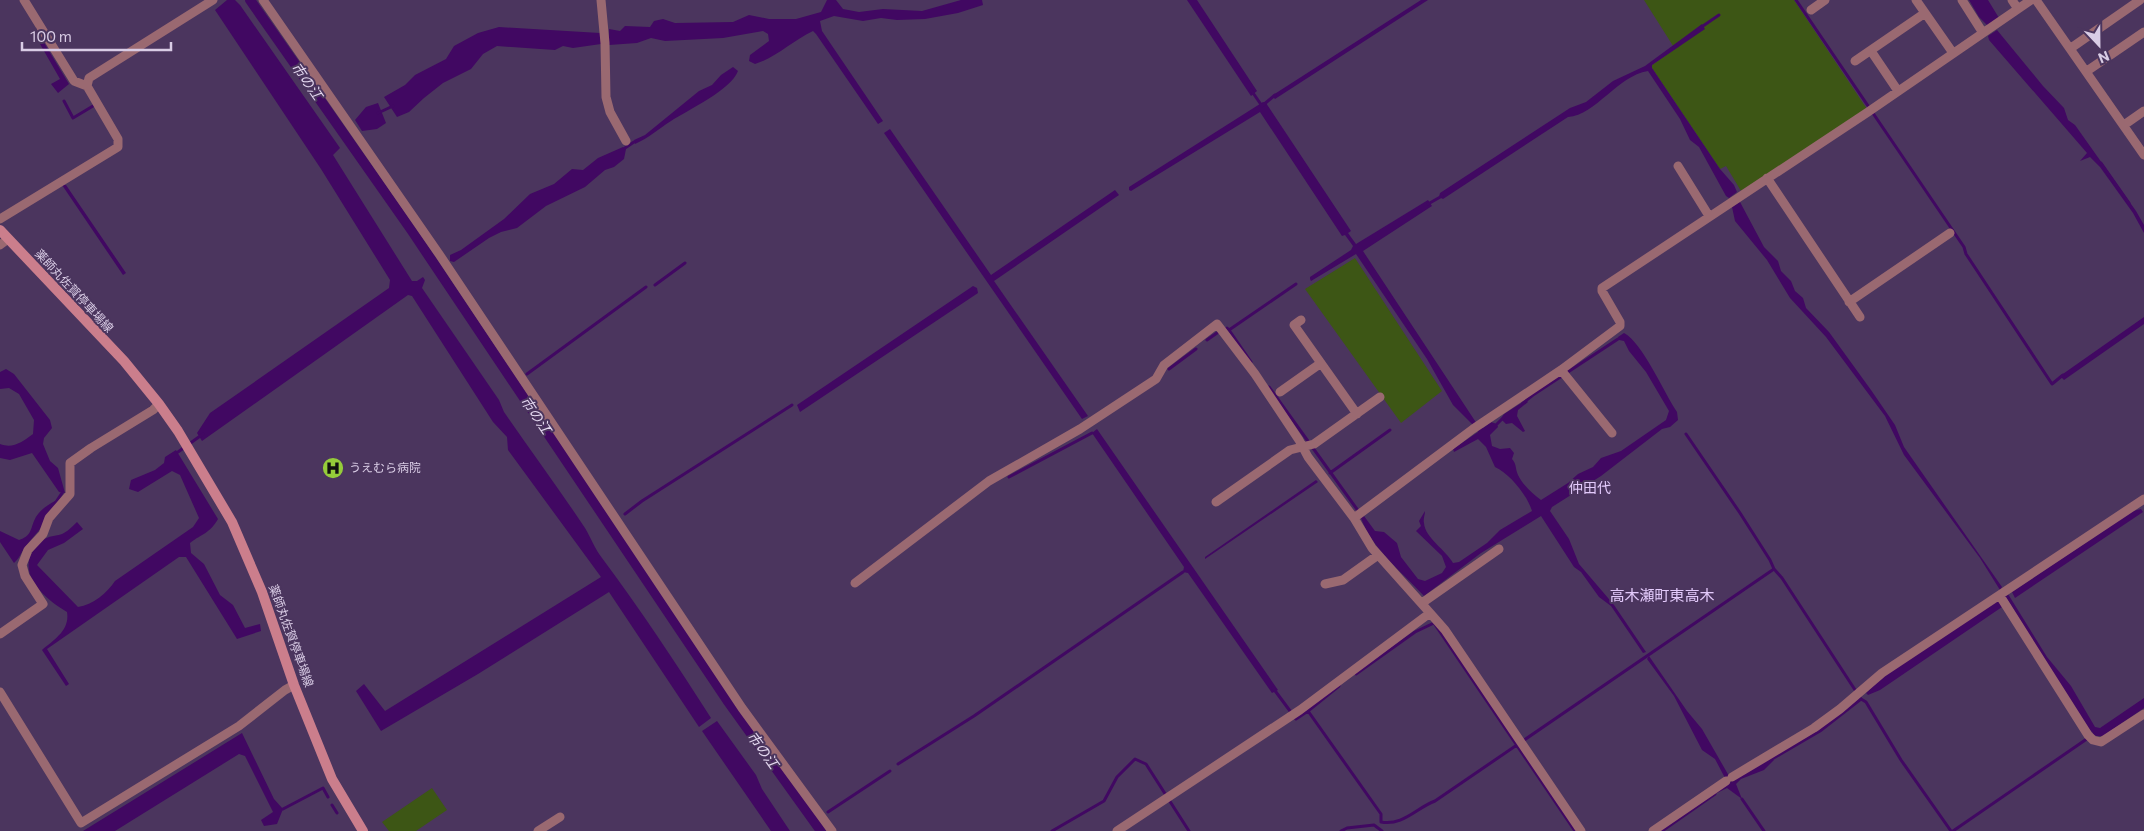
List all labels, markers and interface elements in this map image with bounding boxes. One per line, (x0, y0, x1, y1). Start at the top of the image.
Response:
scale bar (22, 20, 171, 52)
north arrow (2074, 20, 2124, 70)
text: 100 m (30, 27, 72, 45)
text: N (2096, 48, 2112, 67)
water label: 市の江 (288, 59, 328, 104)
street label: 薬師丸佐賀停車場線 (33, 246, 117, 335)
water label: 市の江 (518, 393, 556, 439)
hospital icon: うえむら病院 (321, 456, 345, 480)
place label: うえむら病院 (349, 460, 421, 474)
district label: 仲田代 (1569, 479, 1611, 496)
street label: 薬師丸佐賀停車場線 (267, 583, 317, 689)
district label: 高木瀬町東高木 (1609, 586, 1715, 604)
water label: 市の江 (744, 728, 784, 773)

